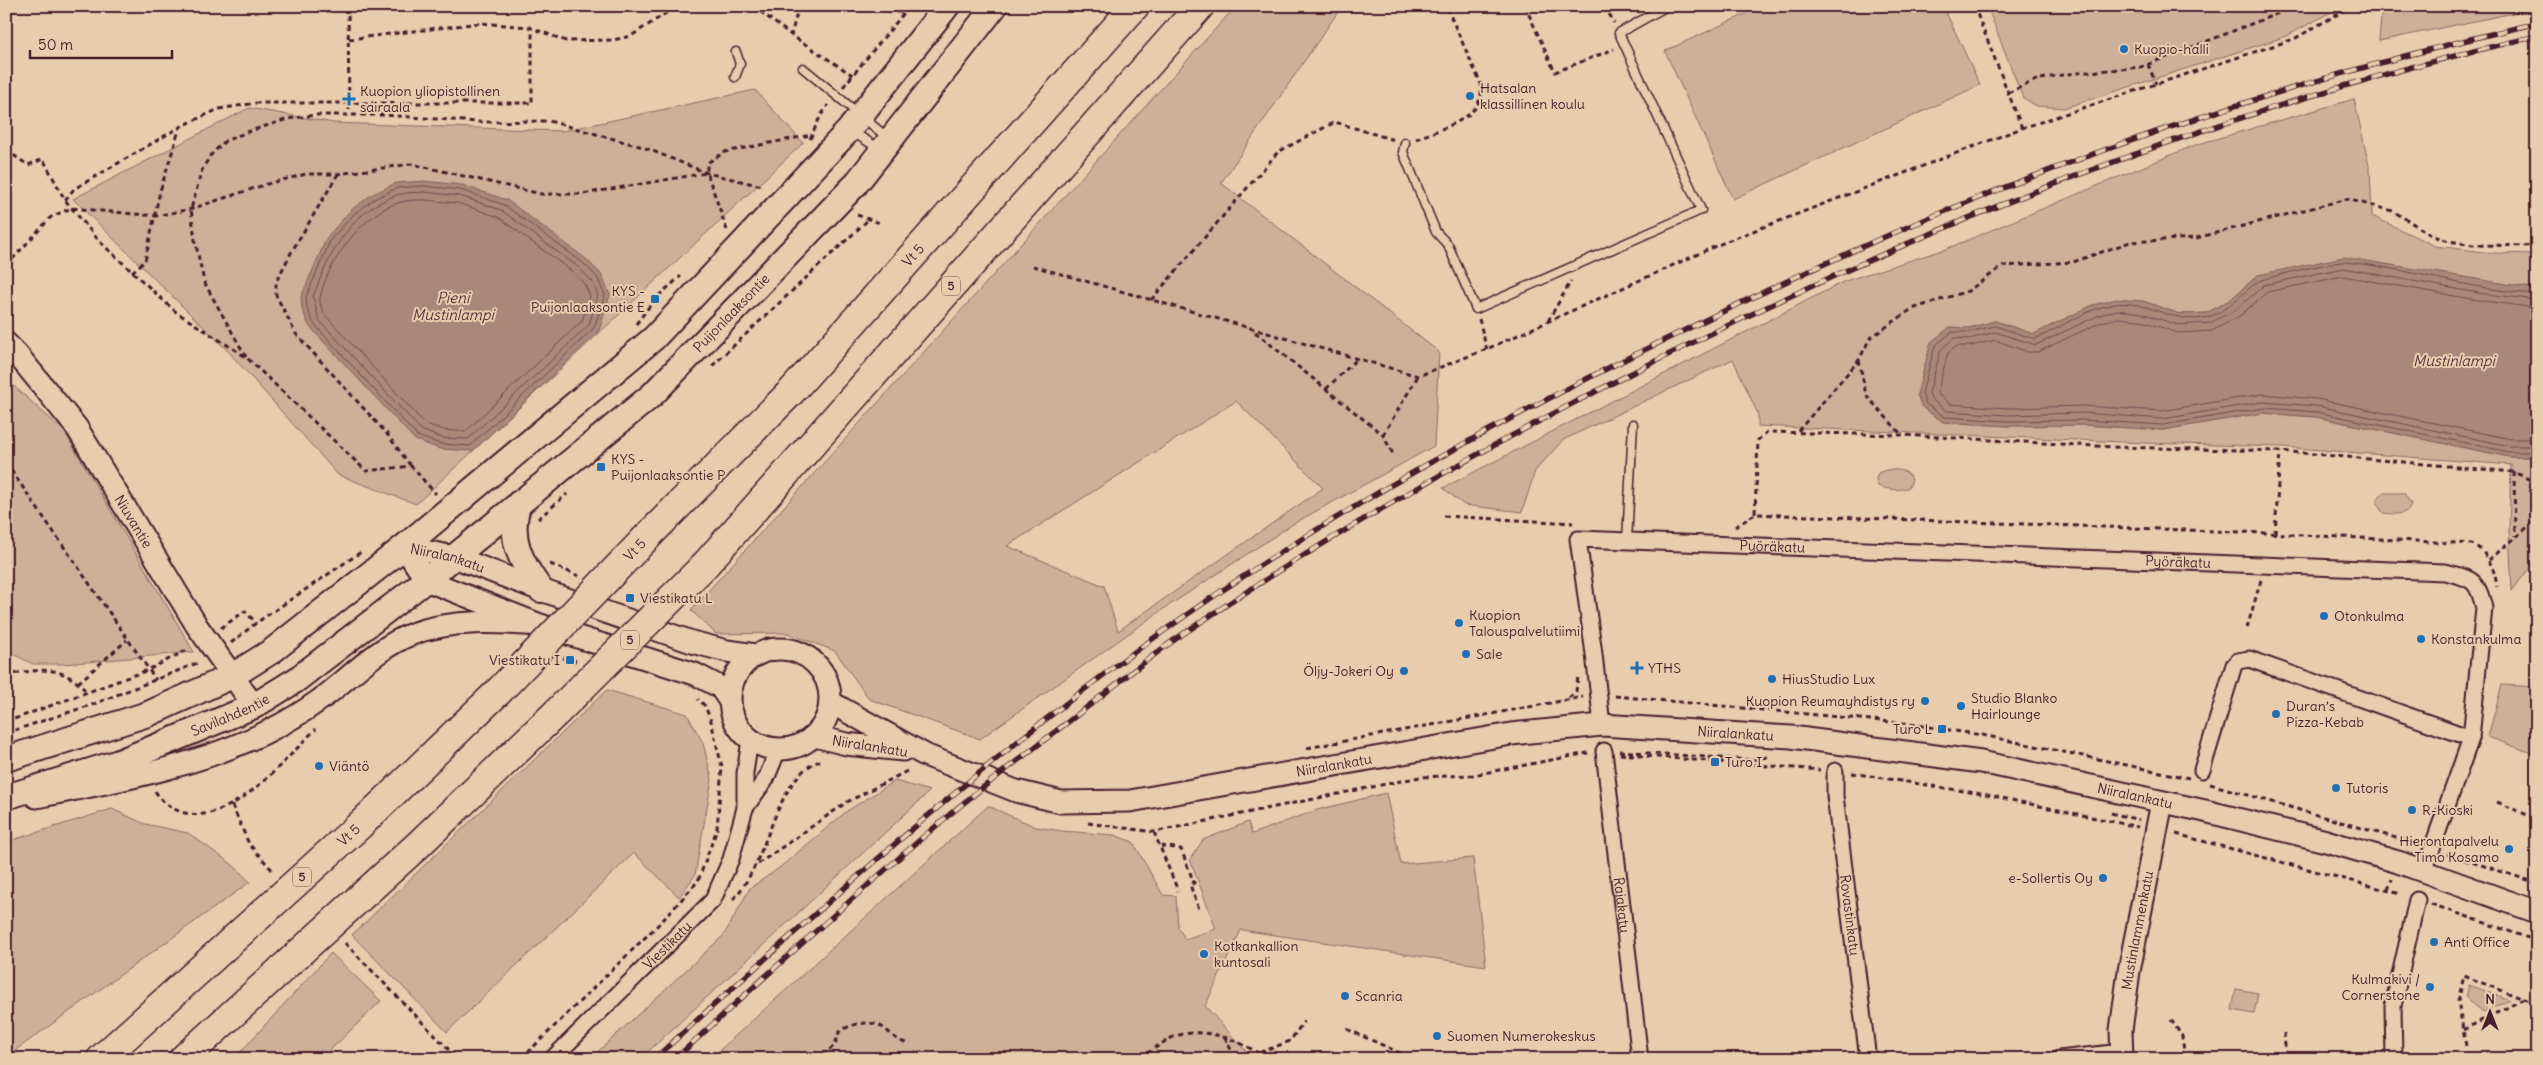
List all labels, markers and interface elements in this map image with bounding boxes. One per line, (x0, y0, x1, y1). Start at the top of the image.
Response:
scale bar (30, 28, 172, 60)
text: 50 m (38, 35, 73, 54)
place label: Kuopio-halli (2134, 40, 2209, 58)
marker: Kuopio-halli (2118, 43, 2130, 55)
place label: Hatsalan klassillinen koulu (1480, 79, 1585, 113)
place label: Kuopion yliopistollinen sairaala (360, 82, 500, 116)
marker: Hatsalan klassillinen koulu (1464, 90, 1476, 102)
marker: Kuopion yliopistollinen sairaala (342, 92, 356, 106)
street label: Vt 5 (898, 240, 928, 270)
street label: Puijonlaaksontie (689, 270, 773, 356)
road number: 5 (942, 276, 960, 296)
place label: KYS - Puijonlaaksontie E (531, 282, 645, 316)
water label: Pieni Mustinlampi (412, 288, 496, 324)
marker: KYS - Puijonlaaksontie E (649, 293, 661, 305)
water label: Mustinlampi (2413, 351, 2497, 370)
place label: KYS - Puijonlaaksontie P (611, 450, 725, 484)
marker: KYS - Puijonlaaksontie P (595, 461, 607, 473)
street label: Niuvantie (111, 491, 157, 551)
street label: Vt 5 (620, 534, 650, 565)
street label: Pyöräkatu (1739, 536, 1806, 557)
street label: Niiralankatu (409, 539, 487, 577)
street label: Pyöräkatu (2145, 552, 2211, 572)
place label: Viestikatu L (640, 589, 713, 607)
marker: Viestikatu L (624, 592, 636, 604)
place label: Kuopion Talouspalvelutiimi (1469, 606, 1580, 640)
place label: Otonkulma (2334, 607, 2404, 625)
marker: Otonkulma (2318, 610, 2330, 622)
marker: Kuopion Talouspalvelutiimi (1453, 617, 1465, 629)
road number: 5 (621, 630, 639, 650)
place label: Konstankulma (2431, 630, 2521, 648)
marker: Konstankulma (2415, 633, 2427, 645)
place label: Sale (1476, 645, 1502, 663)
marker: Sale (1460, 648, 1472, 660)
place label: Viestikatu I (489, 651, 560, 669)
marker: Viestikatu I (564, 654, 576, 666)
place label: YTHS (1648, 659, 1681, 677)
marker: YTHS (1630, 661, 1644, 675)
place label: Öljy-Jokeri Oy (1303, 662, 1394, 680)
marker: Öljy-Jokeri Oy (1398, 665, 1410, 677)
place label: HiusStudio Lux (1782, 670, 1875, 688)
marker: HiusStudio Lux (1766, 673, 1778, 685)
place label: Studio Blanko Hairlounge (1971, 689, 2057, 723)
street label: Savilahdentie (188, 690, 273, 740)
place label: Kuopion Reumayhdistys ry (1746, 692, 1915, 710)
marker: Kuopion Reumayhdistys ry (1919, 695, 1931, 707)
place label: Duran’s Pizza-Kebab (2286, 697, 2364, 731)
marker: Studio Blanko Hairlounge (1955, 700, 1967, 712)
marker: Duran’s Pizza-Kebab (2270, 708, 2282, 720)
place label: Turo L (1893, 720, 1932, 738)
street label: Niiralankatu (1697, 722, 1774, 745)
marker: Turo L (1936, 723, 1948, 735)
street label: Niiralankatu (831, 731, 909, 761)
street label: Niiralankatu (1295, 750, 1373, 781)
place label: Turo I (1725, 753, 1762, 771)
marker: Turo I (1709, 756, 1721, 768)
place label: Viäntö (329, 757, 370, 775)
marker: Viäntö (313, 760, 325, 772)
street label: Niiralankatu (2096, 779, 2174, 813)
place label: Tutoris (2346, 779, 2388, 797)
marker: Tutoris (2330, 782, 2342, 794)
place label: R-Kioski (2422, 801, 2473, 819)
marker: R-Kioski (2406, 804, 2418, 816)
street label: Vt 5 (334, 820, 364, 850)
place label: Hierontapalvelu Timo Kosamo (2399, 832, 2499, 866)
marker: Hierontapalvelu Timo Kosamo (2503, 843, 2515, 855)
road number: 5 (293, 868, 311, 886)
place label: e-Sollertis Oy (2008, 869, 2093, 887)
street label: Mustinlammenkatu (2118, 869, 2157, 991)
marker: e-Sollertis Oy (2097, 872, 2109, 884)
street label: Rovastinkatu (1836, 873, 1864, 957)
street label: Rajakatu (1610, 876, 1634, 934)
street label: Viestikatu (639, 917, 696, 973)
place label: Anti Office (2444, 933, 2510, 951)
marker: Anti Office (2428, 936, 2440, 948)
place label: Kotkankallion kuntosali (1214, 937, 1299, 971)
marker: Kotkankallion kuntosali (1198, 948, 1210, 960)
place label: Kulmakivi / Cornerstone (2341, 970, 2420, 1004)
marker: Kulmakivi / Cornerstone (2424, 981, 2436, 993)
place label: Scanria (1355, 987, 1403, 1005)
north arrow (2466, 988, 2516, 1038)
marker: Scanria (1339, 990, 1351, 1002)
text: N (2485, 990, 2495, 1008)
place label: Suomen Numerokeskus (1447, 1027, 1596, 1045)
marker: Suomen Numerokeskus (1431, 1030, 1443, 1042)

